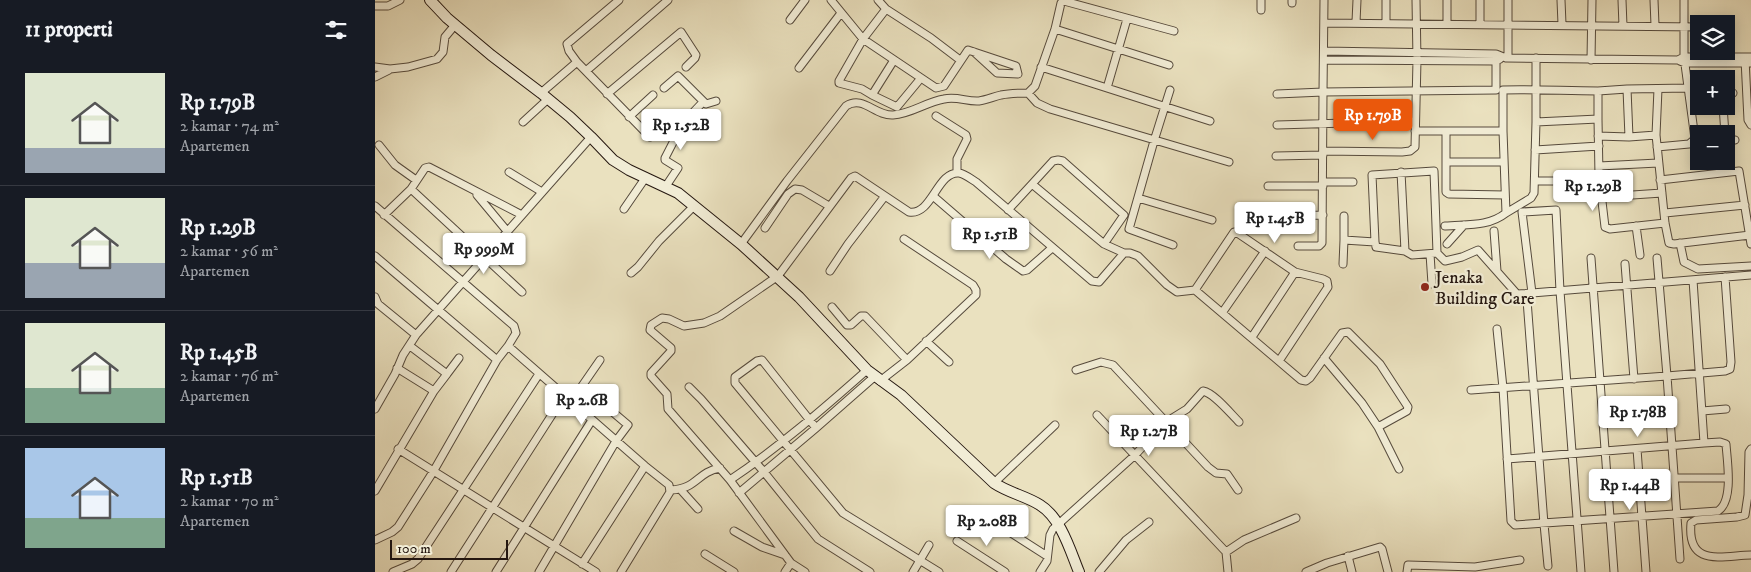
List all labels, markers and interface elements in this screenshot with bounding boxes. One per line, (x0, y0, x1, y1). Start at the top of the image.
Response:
map controls (1690, 15, 1735, 170)
button: layers (1690, 15, 1735, 60)
icon: filters (322, 16, 350, 44)
text: 11 properti (25, 17, 113, 43)
button: + (1690, 70, 1735, 115)
text: Rp 1.79B (180, 90, 255, 116)
icon: home (65, 93, 125, 153)
pin: Rp 1.79B (1321, 98, 1425, 141)
text: Rp 1.79B (1344, 105, 1402, 125)
pin: Rp 1.52B (629, 108, 733, 151)
text: Rp 1.52B (652, 115, 710, 135)
text: 2 kamar · 74 m² (180, 116, 279, 136)
button: − (1690, 125, 1735, 170)
text: Apartemen (180, 136, 250, 156)
pin: Rp 1.29B (1541, 170, 1645, 212)
text: Rp 1.29B (1564, 176, 1622, 196)
pin: Rp 1.45B (1223, 202, 1327, 244)
text: Rp 1.45B (1245, 208, 1305, 228)
text: Rp 1.29B (180, 215, 256, 241)
icon: home (65, 218, 125, 278)
pin: Rp 1.51B (938, 218, 1042, 260)
text: Rp 1.51B (962, 224, 1018, 244)
pin: Rp 999M (438, 232, 530, 275)
text: Rp 999M (454, 239, 514, 259)
text: 2 kamar · 56 m² (180, 241, 278, 261)
text: Apartemen (180, 261, 250, 281)
place label: Jenaka Building Care (1433, 267, 1535, 310)
marker: Jenaka Building Care (1419, 281, 1431, 293)
text: Rp 1.45B (180, 340, 258, 366)
icon: home (65, 343, 125, 403)
text: 2 kamar · 76 m² (180, 366, 278, 386)
pin: Rp 2.6B (536, 384, 628, 426)
text: Apartemen (180, 386, 250, 406)
text: Rp 2.6B (556, 390, 608, 410)
pin: Rp 1.78B (1586, 396, 1690, 438)
text: Rp 1.78B (1609, 402, 1667, 422)
pin: Rp 1.27B (1097, 414, 1201, 457)
text: Rp 1.27B (1120, 421, 1178, 441)
text: Rp 1.51B (180, 465, 253, 491)
icon: home (65, 468, 125, 528)
pin: Rp 1.44B (1578, 468, 1682, 511)
text: Rp 1.44B (1600, 475, 1660, 495)
text: 2 kamar · 70 m² (180, 491, 279, 511)
pin: Rp 2.08B (935, 504, 1039, 547)
text: Apartemen (180, 511, 250, 531)
text: Rp 2.08B (957, 511, 1017, 531)
scale bar (390, 537, 507, 560)
text: 100 m (397, 540, 431, 558)

